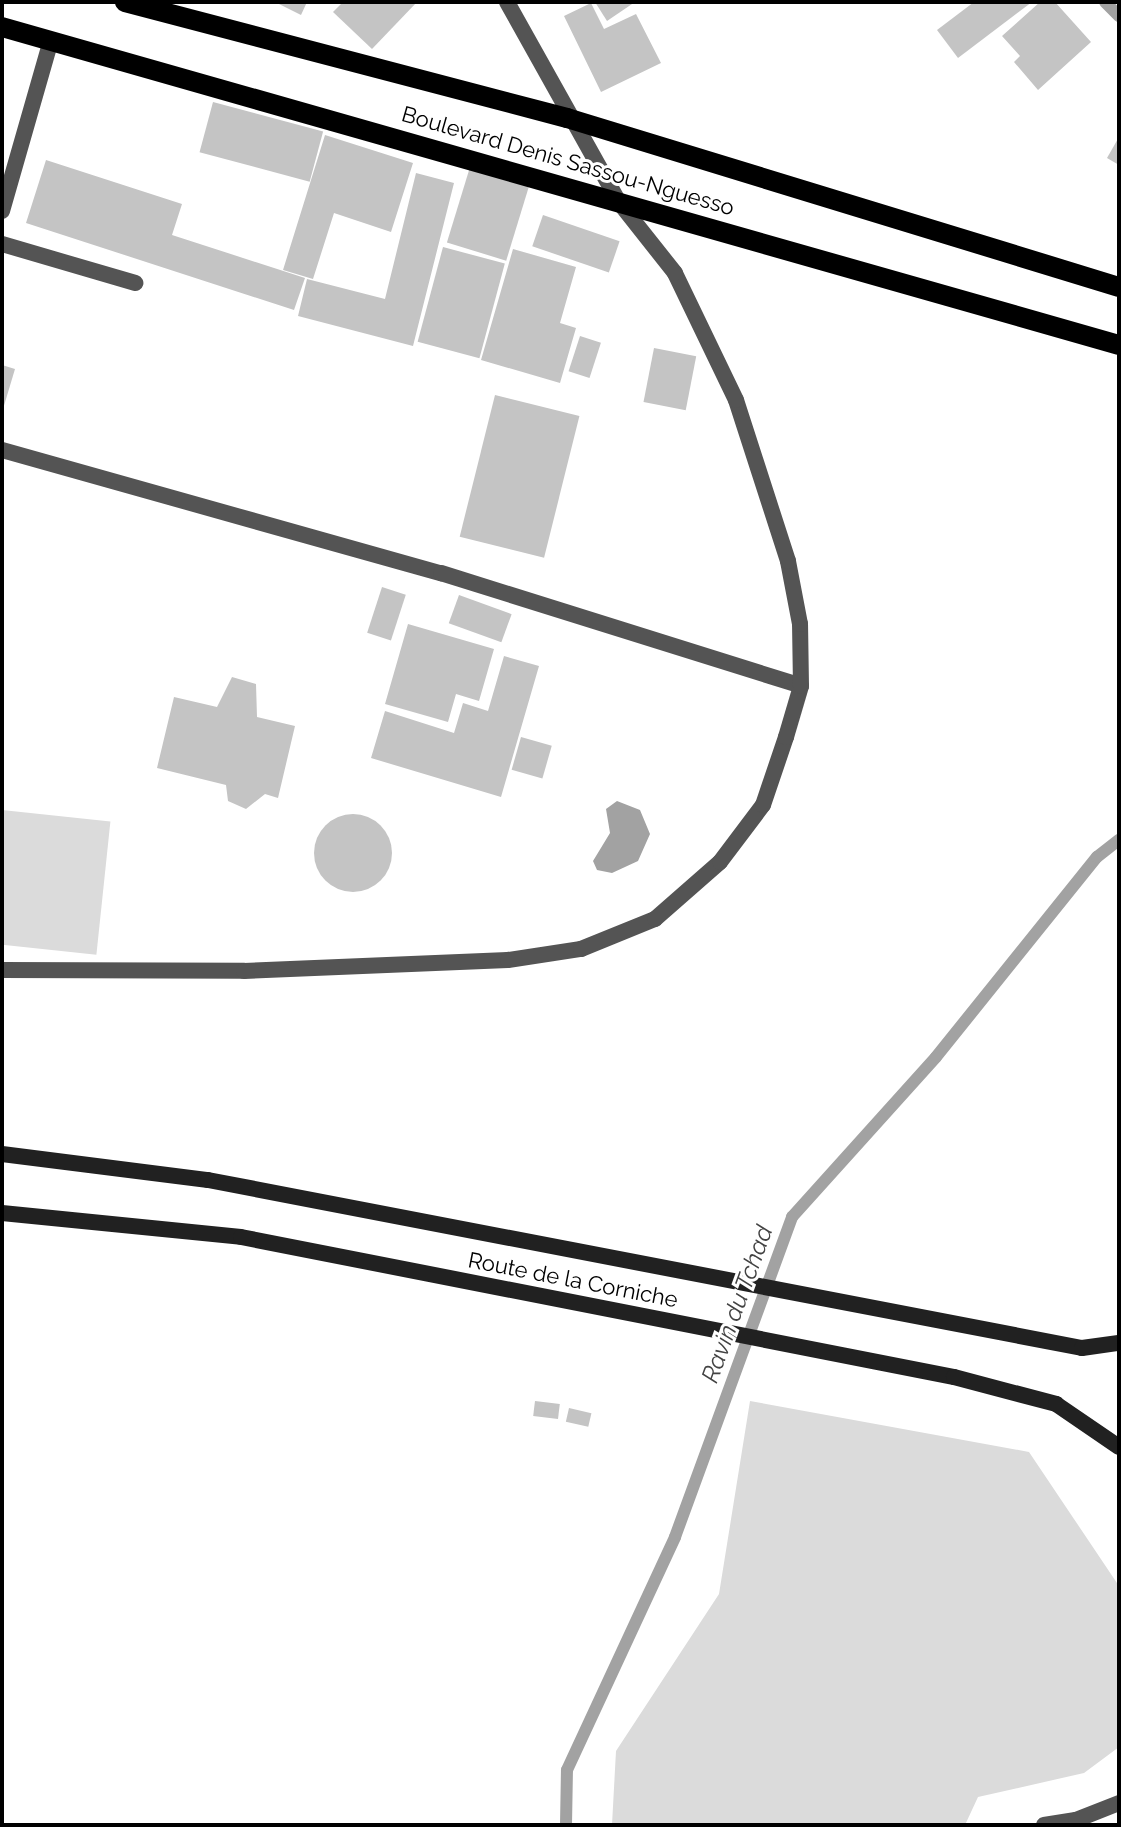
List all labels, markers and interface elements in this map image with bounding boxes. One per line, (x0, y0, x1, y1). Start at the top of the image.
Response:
street label: Boulevard Denis Sassou-Nguesso (399, 101, 737, 221)
water label: Ravin du Tchad (695, 1221, 779, 1387)
street label: Route de la Corniche (466, 1247, 680, 1313)

